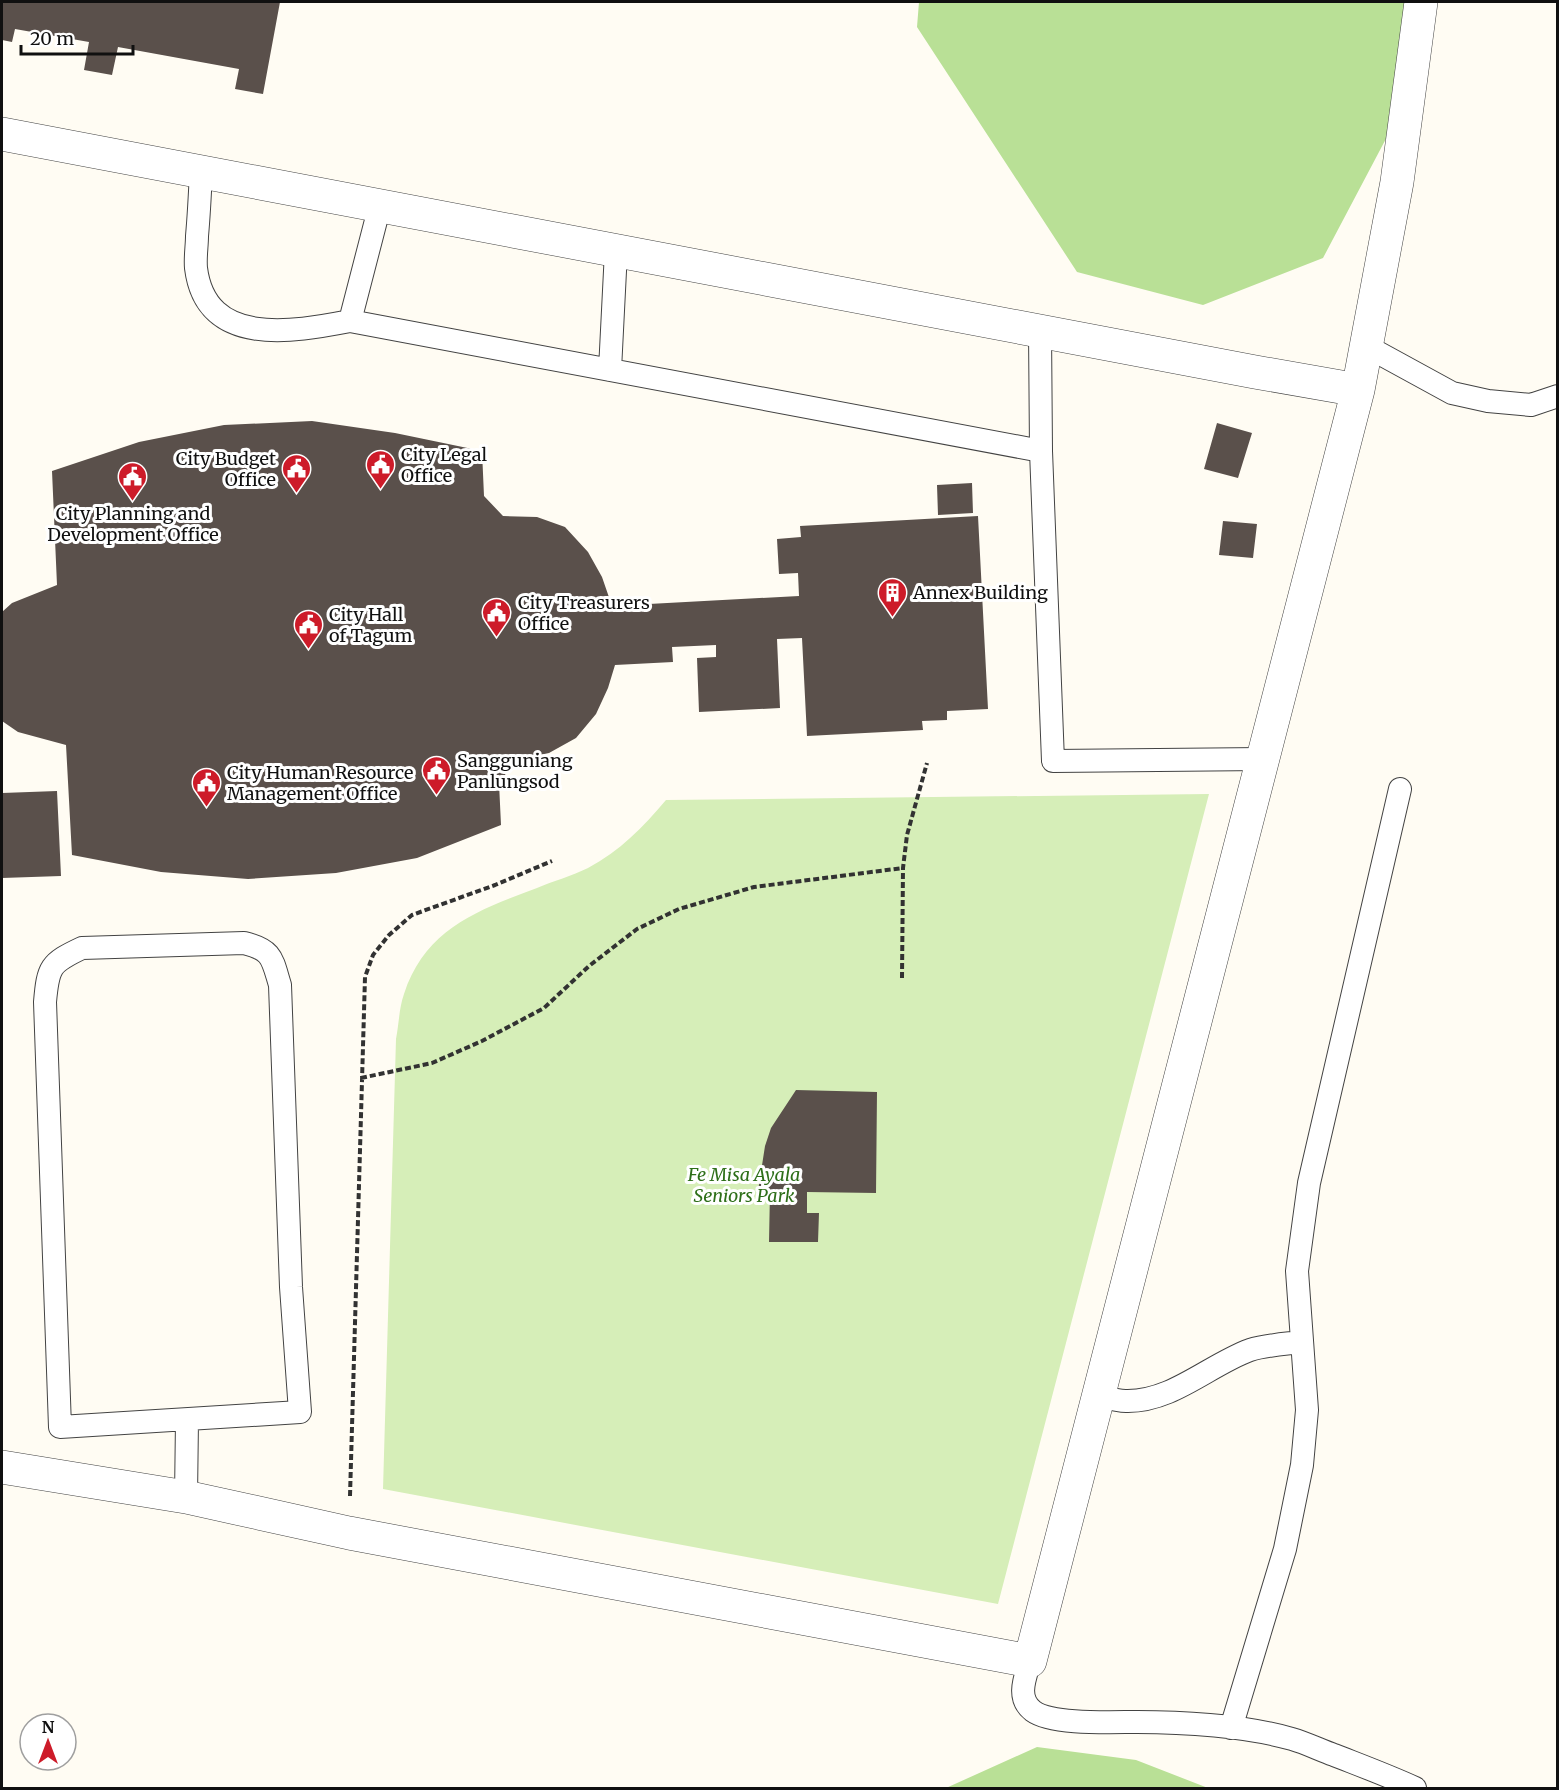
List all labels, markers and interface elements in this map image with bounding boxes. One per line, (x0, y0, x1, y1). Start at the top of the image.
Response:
scale bar (21, 18, 134, 56)
text: 20 m (30, 27, 74, 50)
place label: City Legal Office (401, 443, 487, 487)
place label: City Budget Office (176, 447, 276, 491)
public building icon: City Legal Office (364, 448, 396, 490)
public building icon: City Budget Office (281, 452, 313, 494)
public building icon: City Planning and Development Office (117, 460, 149, 502)
place label: City Planning and Development Office (47, 502, 219, 546)
building icon: Annex Building (876, 576, 908, 618)
place label: Annex Building (912, 581, 1048, 604)
place label: City Treasurers Office (518, 591, 650, 635)
public building icon: City Treasurers Office (481, 596, 513, 638)
place label: City Hall of Tagum (329, 603, 412, 647)
public building icon: City Hall of Tagum (292, 608, 324, 650)
place label: Sangguniang Panlungsod (457, 749, 573, 793)
public building icon: Sangguniang Panlungsod (420, 754, 452, 796)
place label: City Human Resource Management Office (227, 761, 413, 805)
public building icon: City Human Resource Management Office (190, 766, 222, 808)
park label: Fe Misa Ayala Seniors Park (687, 1163, 800, 1207)
north arrow (18, 1712, 78, 1772)
text: N (42, 1717, 55, 1737)

